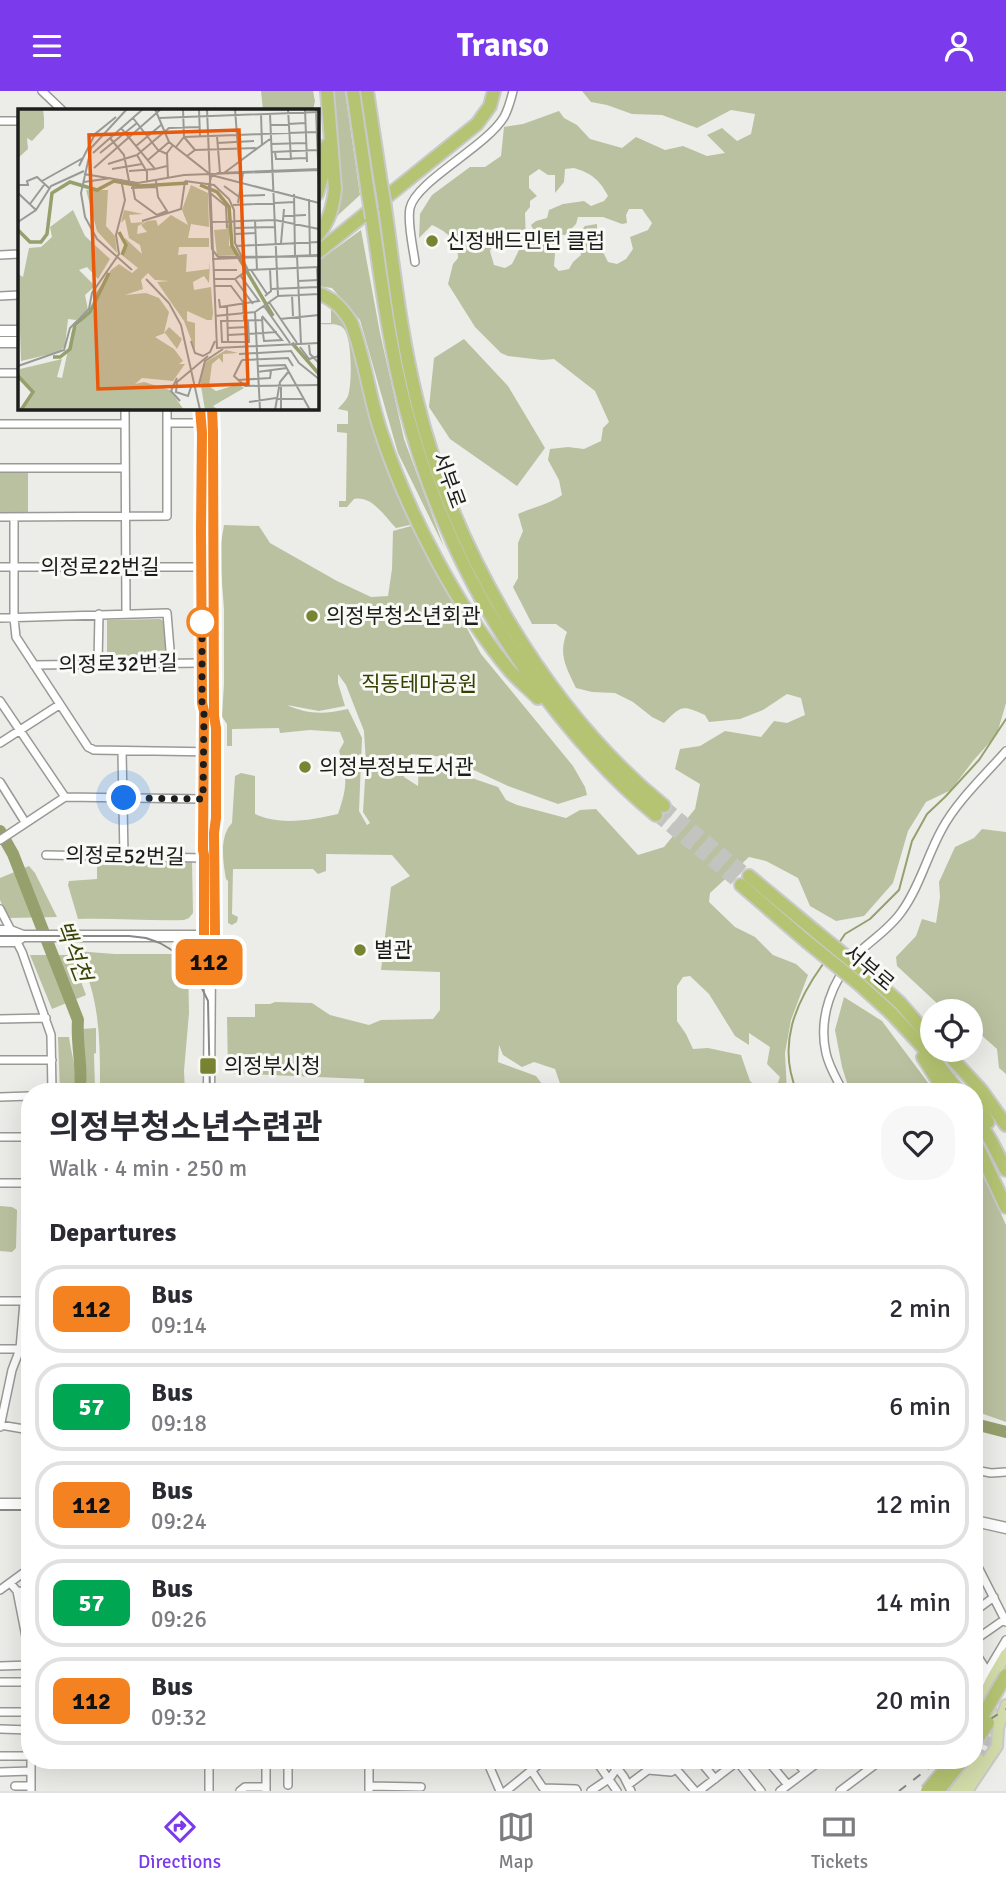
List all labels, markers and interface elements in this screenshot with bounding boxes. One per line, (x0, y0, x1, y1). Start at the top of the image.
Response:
text: Transo (457, 26, 549, 65)
icon: menu (28, 27, 66, 65)
icon: person (940, 27, 978, 65)
inset map (18, 109, 318, 409)
place label: 신정배드민턴 클럽 (446, 228, 605, 254)
marker: 신정배드민턴 클럽 (424, 233, 440, 249)
street label: 서부로 (427, 448, 471, 512)
street label: 의정로22번길 (40, 554, 160, 580)
place label: 의정부청소년회관 (326, 603, 481, 629)
unlabelled marker (187, 607, 217, 637)
marker: 의정부청소년회관 (304, 608, 320, 624)
street label: 의정로32번길 (58, 650, 178, 678)
park label: 직동테마공원 (361, 671, 477, 697)
place label: 의정부정보도서관 (319, 754, 474, 780)
marker: 의정부정보도서관 (297, 759, 313, 775)
your location (106, 780, 141, 815)
street label: 의정로52번길 (65, 842, 185, 870)
water label: 백석천 (48, 916, 99, 988)
place label: 별관 (374, 937, 413, 963)
line badge: 112 (169, 939, 249, 985)
street label: 서부로 (838, 939, 900, 997)
marker: 별관 (352, 942, 368, 958)
text: 112 (190, 947, 228, 977)
map controls (920, 999, 983, 1062)
button: locate (920, 999, 983, 1062)
place label: 의정부시청 (224, 1053, 321, 1079)
marker: 의정부시청 (198, 1056, 218, 1076)
button: heart (881, 1106, 955, 1180)
text: 의정부청소년수련관 (49, 1107, 322, 1148)
text: Walk · 4 min · 250 m (49, 1154, 247, 1183)
text: Departures (49, 1217, 176, 1249)
text: Bus (151, 1279, 193, 1311)
text: 2 min (889, 1293, 951, 1325)
text: 112 (72, 1294, 111, 1324)
text: 09:14 (151, 1311, 207, 1340)
text: Bus (151, 1377, 193, 1409)
text: 6 min (889, 1391, 951, 1423)
text: 57 (79, 1392, 104, 1422)
text: 09:18 (151, 1409, 207, 1438)
text: Bus (151, 1475, 193, 1507)
text: 12 min (875, 1489, 951, 1521)
text: 112 (72, 1490, 111, 1520)
text: 09:24 (151, 1507, 207, 1536)
text: Bus (151, 1573, 193, 1605)
text: 14 min (875, 1587, 951, 1619)
text: 57 (79, 1588, 104, 1618)
text: 09:26 (151, 1605, 207, 1634)
text: Bus (151, 1671, 193, 1703)
text: 20 min (875, 1685, 951, 1717)
text: 112 (72, 1686, 111, 1716)
text: 09:32 (151, 1703, 207, 1732)
tab: Directions (138, 1808, 221, 1874)
tab: Map (497, 1808, 535, 1874)
tab: Tickets (811, 1808, 868, 1874)

